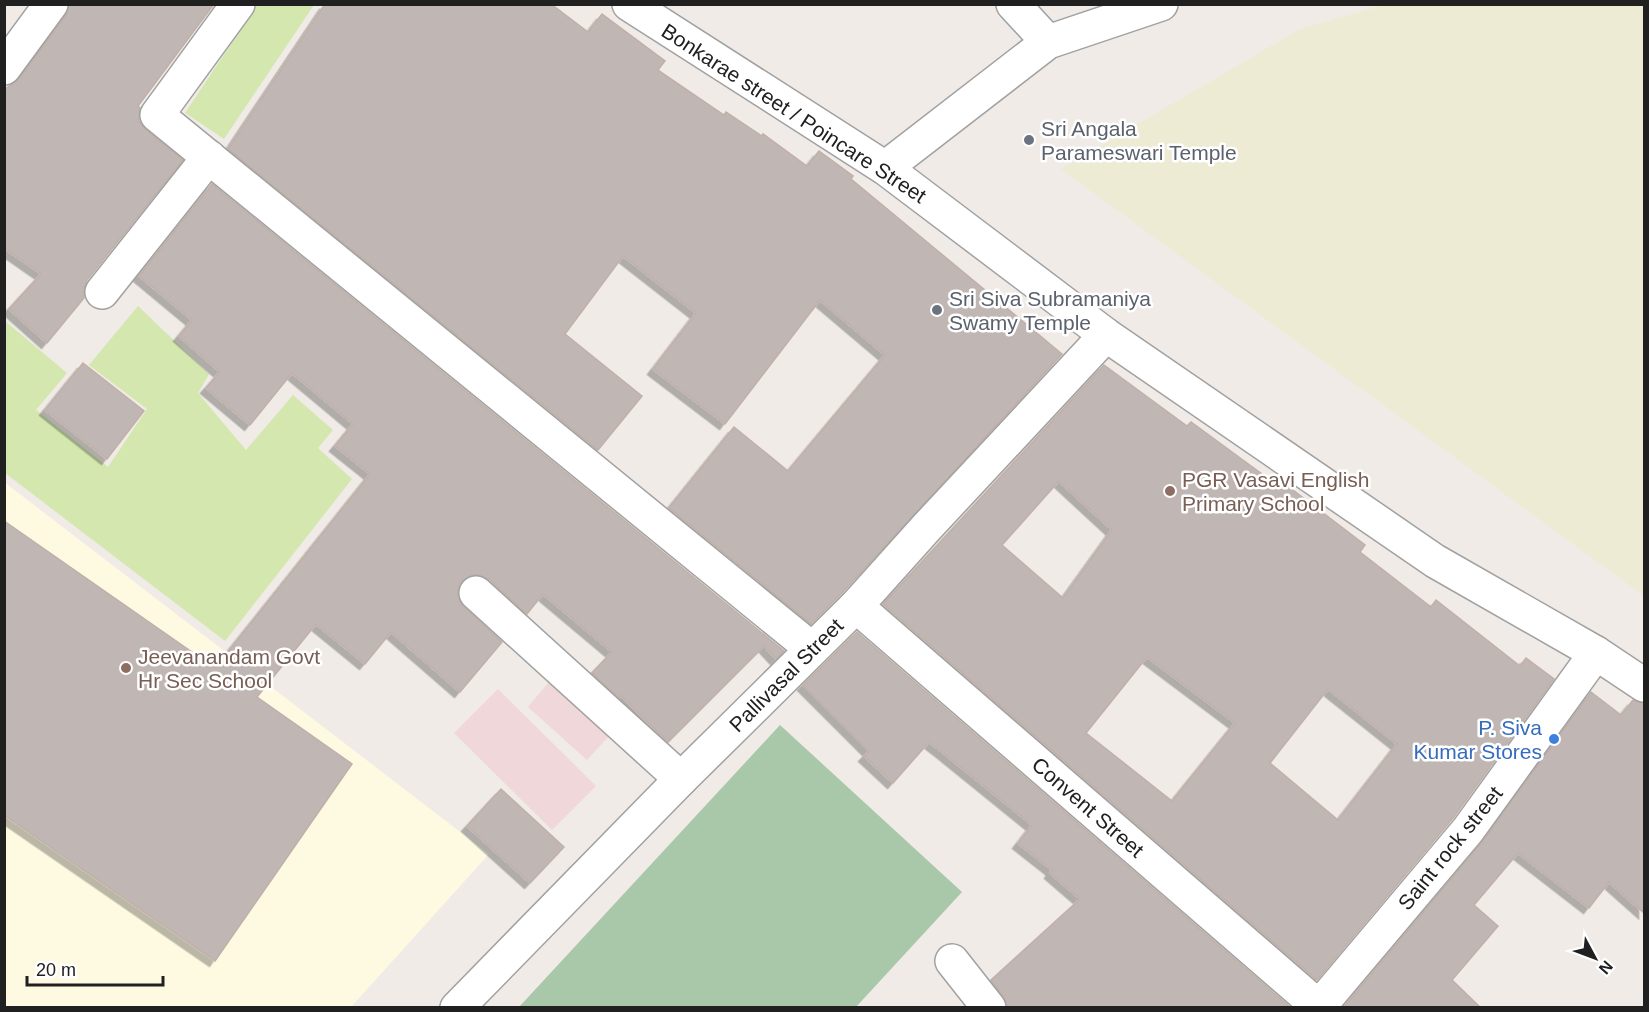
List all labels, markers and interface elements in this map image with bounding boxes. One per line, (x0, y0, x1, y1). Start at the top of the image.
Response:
street label: Bonkarae street / Poincare Street (658, 19, 931, 207)
place label: Sri Angala Parameswari Temple (1041, 117, 1237, 164)
marker: Sri Angala Parameswari Temple (1022, 133, 1036, 147)
place label: Sri Siva Subramaniya Swamy Temple (949, 287, 1151, 334)
marker: Sri Siva Subramaniya Swamy Temple (930, 303, 944, 317)
place label: PGR Vasavi English Primary School (1182, 468, 1370, 515)
marker: PGR Vasavi English Primary School (1163, 484, 1177, 498)
street label: Pallivasal Street (725, 614, 847, 736)
place label: Jeevanandam Govt Hr Sec School (138, 645, 320, 692)
marker: Jeevanandam Govt Hr Sec School (119, 661, 133, 675)
place label: P. Siva Kumar Stores (1414, 716, 1542, 763)
marker: P. Siva Kumar Stores (1547, 732, 1561, 746)
street label: Convent Street (1028, 752, 1149, 862)
street label: Saint rock street (1393, 782, 1507, 914)
north arrow (1565, 928, 1625, 988)
scale bar (27, 949, 164, 987)
text: N (1596, 958, 1616, 977)
text: 20 m (36, 960, 76, 980)

